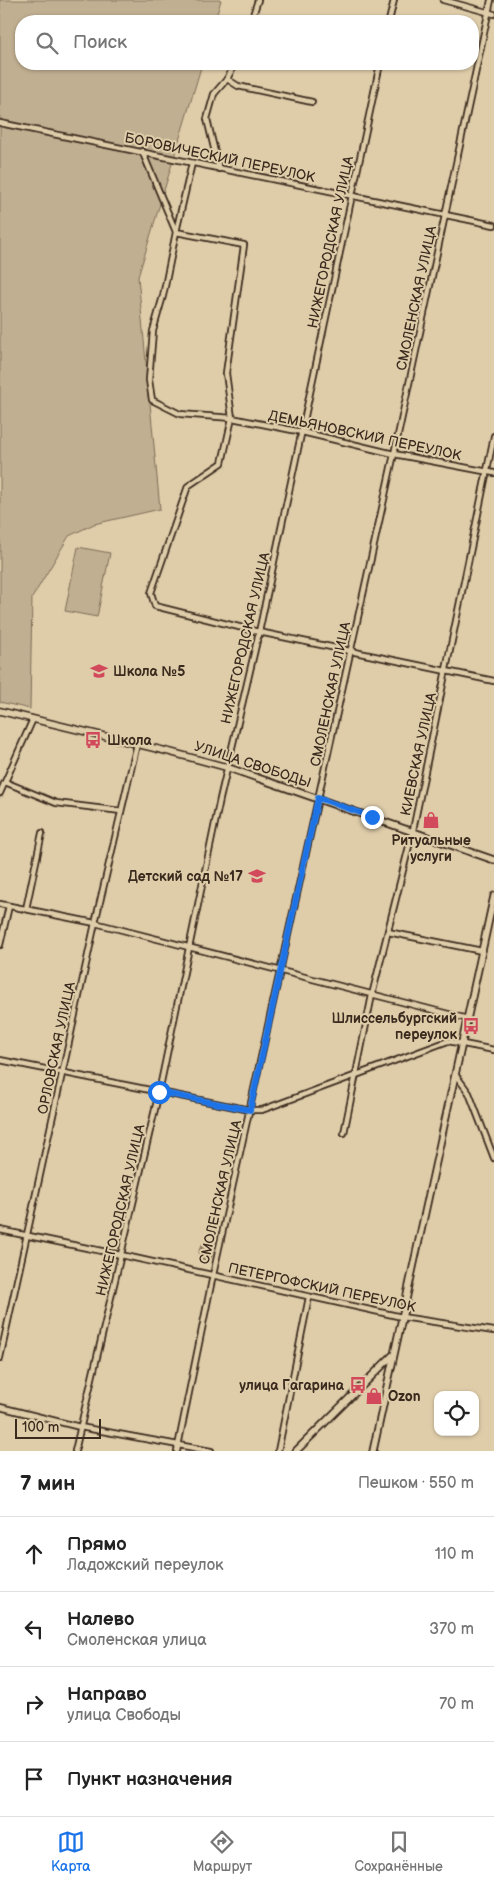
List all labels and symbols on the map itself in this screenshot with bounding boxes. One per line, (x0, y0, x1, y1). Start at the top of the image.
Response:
street label: БОРОВИЧЕСКИЙ ПЕРЕУЛОК (123, 129, 317, 186)
street label: НИЖЕГОРОДСКАЯ УЛИЦА (304, 154, 357, 330)
street label: СМОЛЕНСКАЯ УЛИЦА (393, 224, 440, 372)
street label: ДЕМЬЯНОВСКИЙ ПЕРЕУЛОК (267, 407, 464, 464)
street label: НИЖЕГОРОДСКАЯ УЛИЦА (217, 550, 274, 726)
street label: СМОЛЕНСКАЯ УЛИЦА (307, 620, 354, 768)
school or university icon: Школа №5 (89, 661, 109, 681)
place label: Школа №5 (113, 663, 185, 680)
street label: КИЕВСКАЯ УЛИЦА (397, 690, 440, 817)
bus stop icon: Школа (83, 730, 103, 750)
place label: Школа (107, 732, 153, 749)
street label: УЛИЦА СВОБОДЫ (192, 738, 313, 791)
route end (361, 806, 384, 829)
shop icon: Ритуальные услуги (421, 810, 441, 830)
place label: Ритуальные услуги (391, 832, 471, 865)
school or university icon: Детский сад №17 (247, 866, 267, 886)
place label: Детский сад №17 (128, 868, 243, 885)
street label: ОРЛОВСКАЯ УЛИЦА (34, 980, 79, 1116)
place label: Шлиссельбургский переулок (331, 1010, 457, 1043)
bus stop icon: Шлиссельбургский переулок (461, 1016, 481, 1036)
route start (148, 1081, 171, 1104)
street label: СМОЛЕНСКАЯ УЛИЦА (196, 1118, 245, 1266)
street label: НИЖЕГОРОДСКАЯ УЛИЦА (92, 1122, 149, 1298)
street label: ПЕТЕРГОФСКИЙ ПЕРЕУЛОК (227, 1259, 418, 1316)
bus stop icon: улица Гагарина (348, 1375, 368, 1395)
place label: улица Гагарина (239, 1377, 345, 1394)
shop icon: Ozon (364, 1386, 384, 1406)
place label: Ozon (388, 1388, 421, 1405)
scale bar (15, 1416, 101, 1439)

